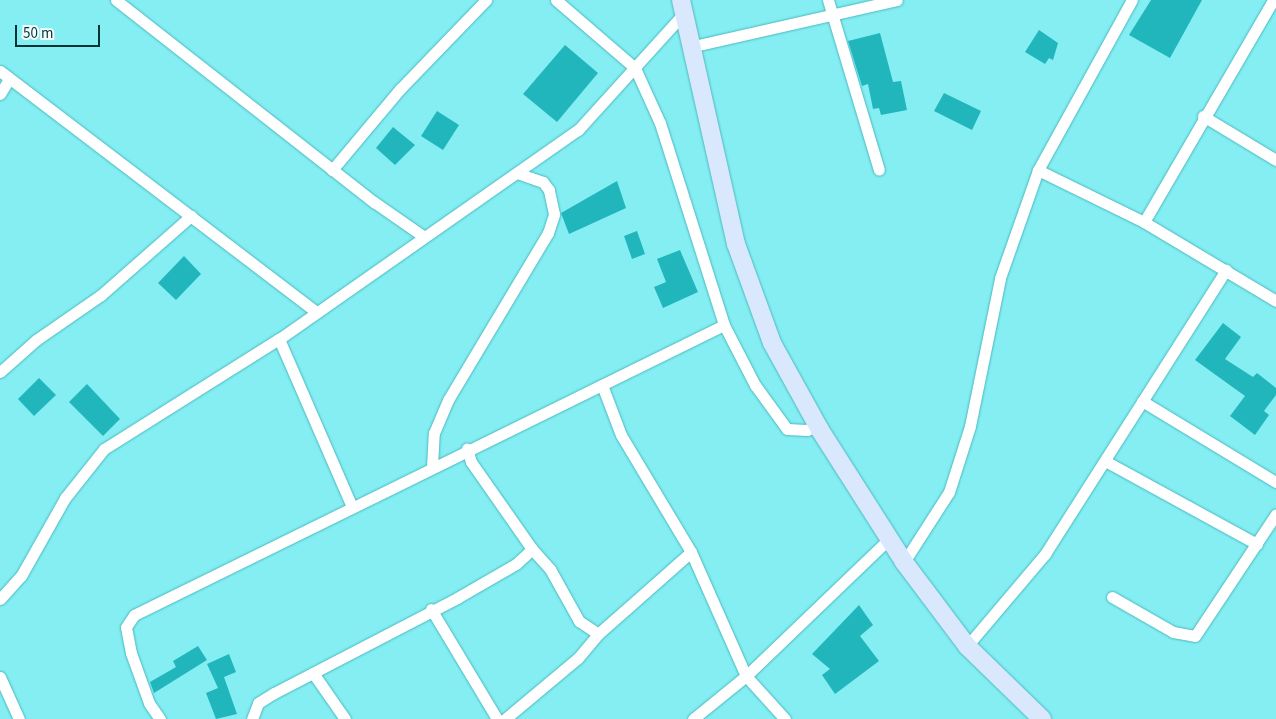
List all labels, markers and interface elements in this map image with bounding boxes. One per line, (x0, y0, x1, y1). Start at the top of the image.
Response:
scale bar (18, 15, 102, 47)
text: 50 m (23, 23, 53, 44)

